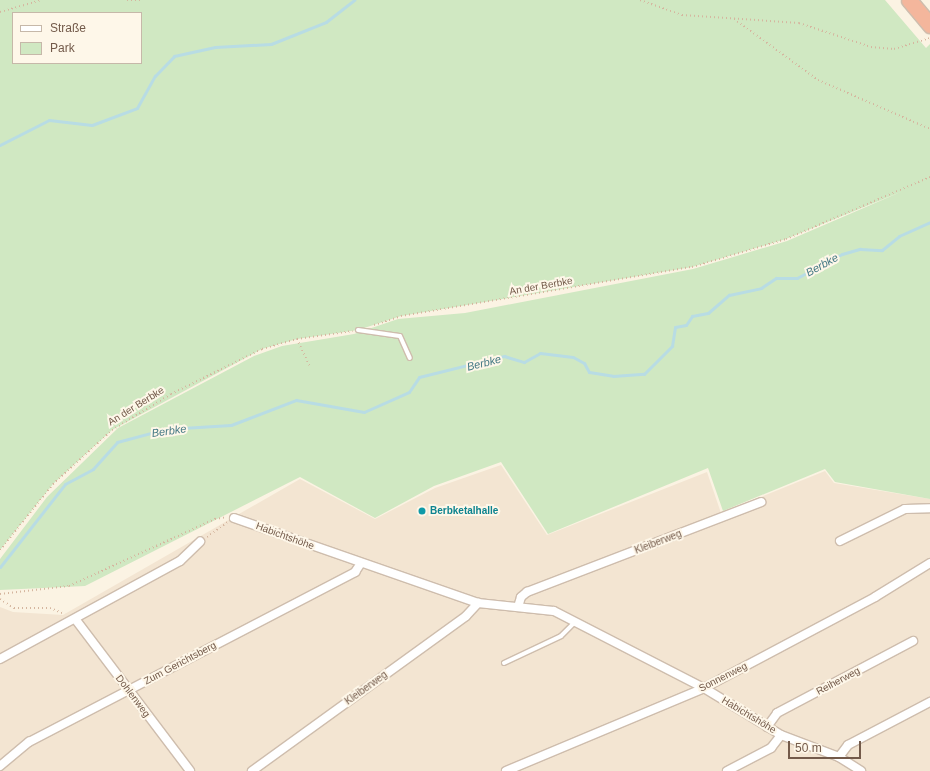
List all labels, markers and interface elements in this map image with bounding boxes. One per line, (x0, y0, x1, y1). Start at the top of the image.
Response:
legend (12, 12, 142, 64)
text: Straße (50, 21, 86, 35)
text: Park (50, 41, 75, 55)
water label: Berbke (804, 251, 840, 279)
street label: An der Berbke (508, 275, 574, 297)
water label: Berbke (465, 352, 503, 374)
street label: An der Berbke (106, 384, 166, 428)
water label: Berbke (151, 422, 187, 440)
place label: Berbketalhalle (430, 505, 498, 517)
marker: Berbketalhalle (417, 506, 427, 516)
street label: Habichtshöhe (254, 520, 316, 552)
street label: Kleiberweg (633, 528, 683, 556)
street label: Zum Gerichtsberg (142, 639, 218, 687)
street label: Sonnenweg (697, 660, 749, 694)
street label: Reiherweg (814, 664, 862, 698)
street label: Kleiberweg (342, 669, 390, 707)
street label: Dohlenweg (113, 672, 153, 720)
street label: Habichtshöhe (720, 694, 778, 736)
scale bar (790, 733, 863, 759)
text: 50 m (795, 741, 822, 755)

